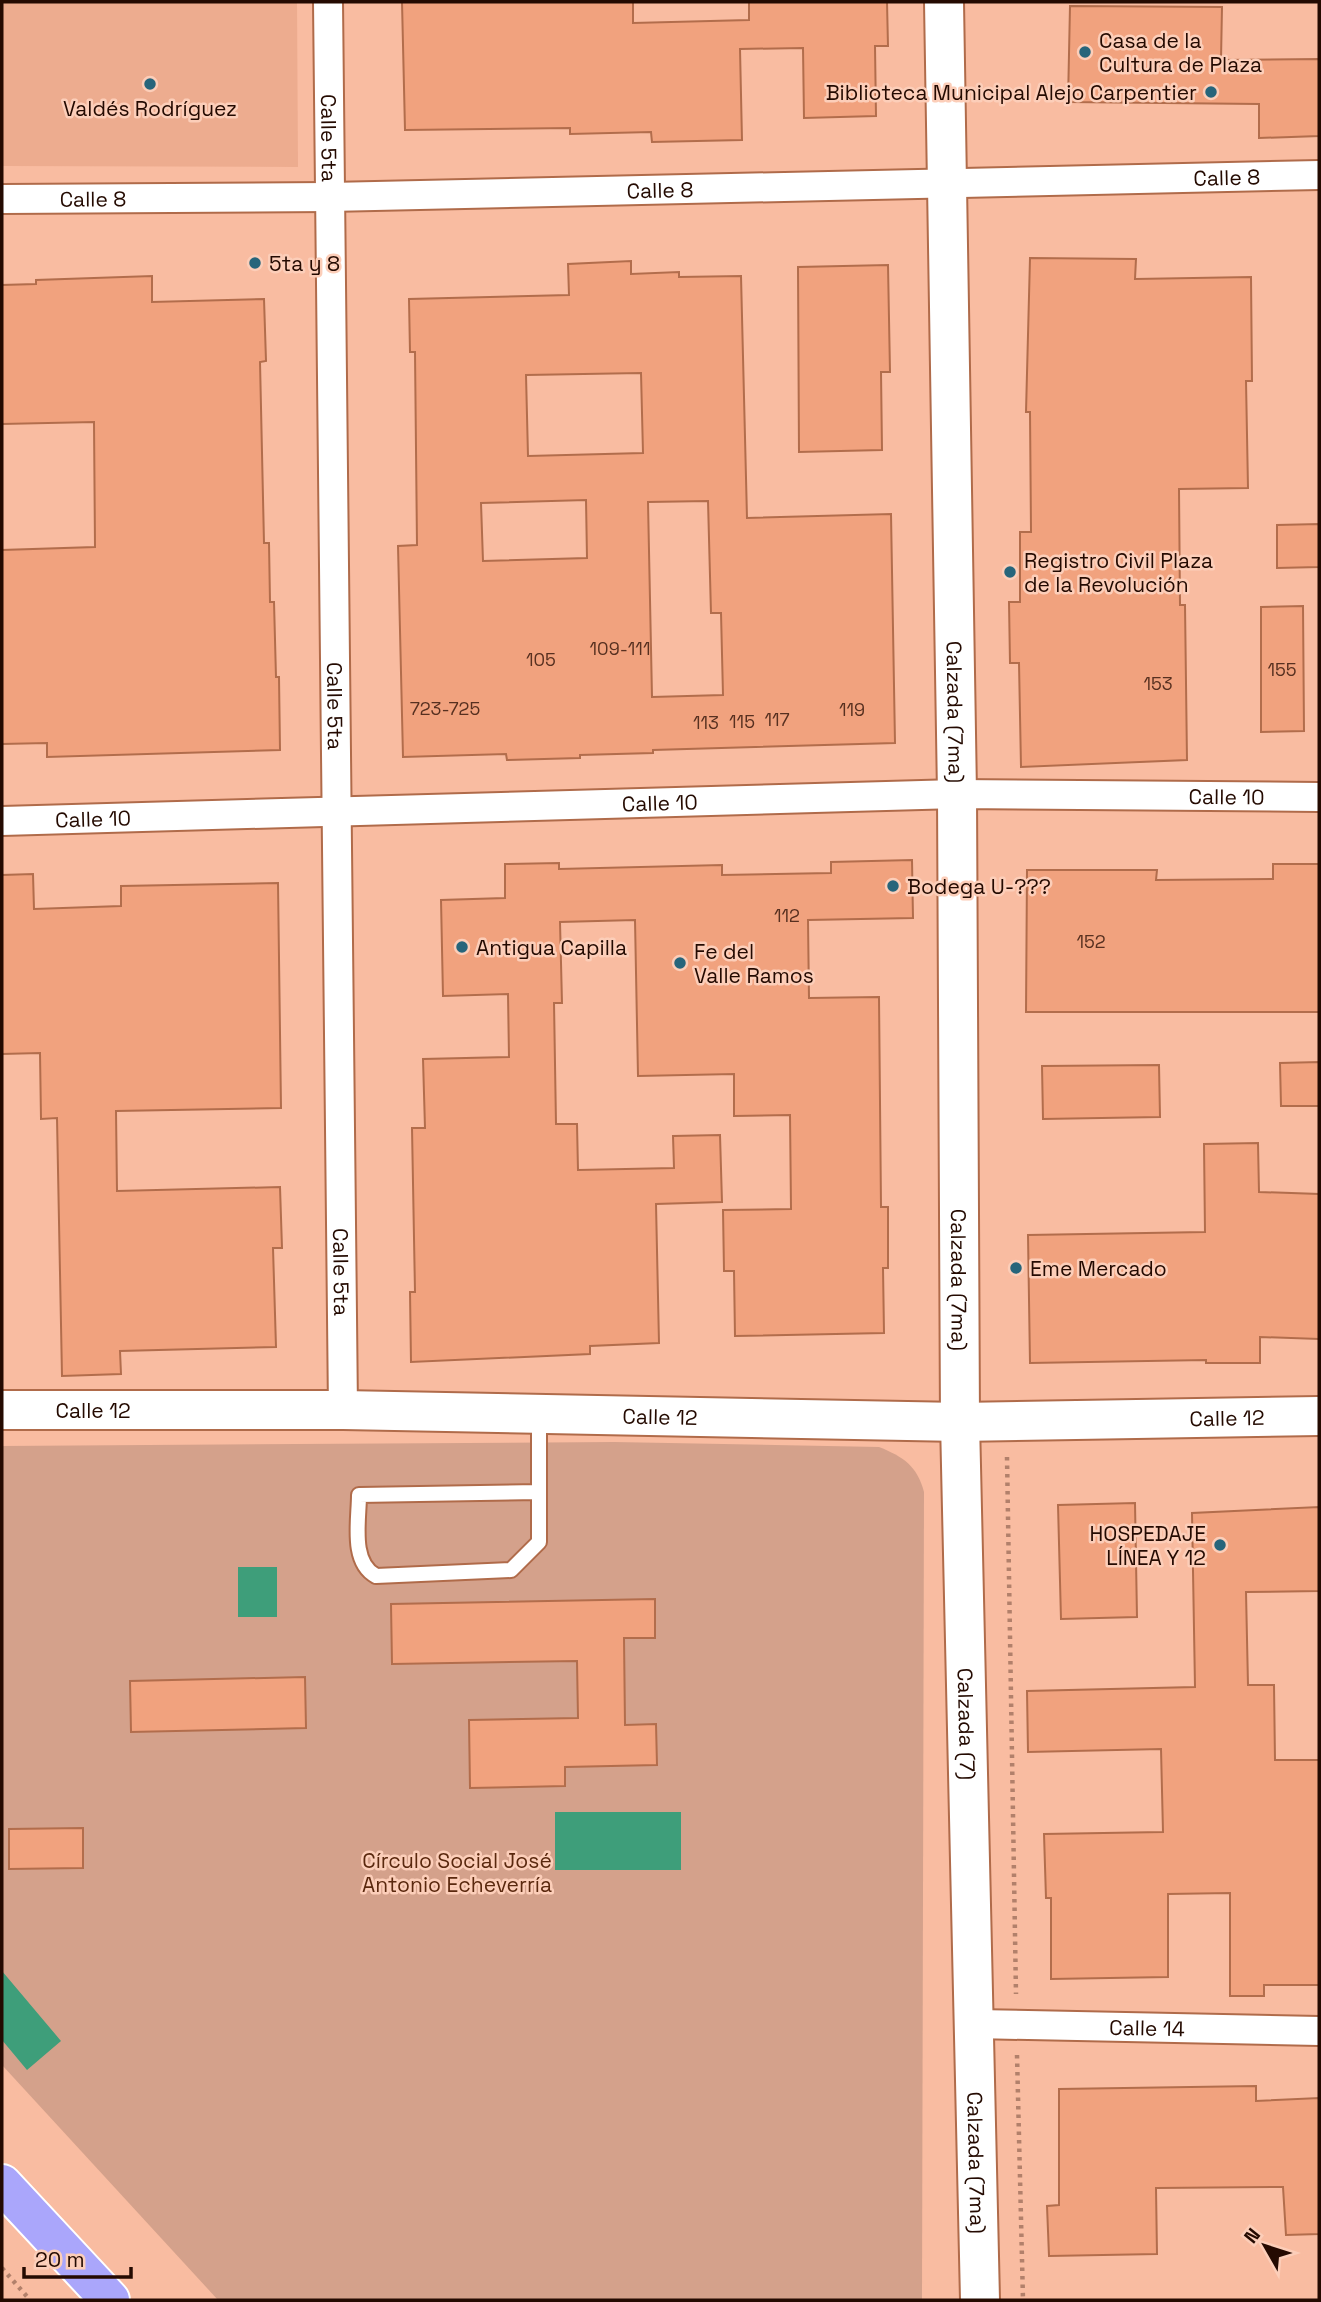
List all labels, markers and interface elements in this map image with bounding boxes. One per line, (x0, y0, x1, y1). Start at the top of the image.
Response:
place label: Casa de la Cultura de Plaza (1099, 27, 1262, 78)
marker: Casa de la Cultura de Plaza (1077, 44, 1093, 60)
marker: Valdés Rodríguez (142, 76, 158, 92)
place label: Biblioteca Municipal Alejo Carpentier (826, 79, 1197, 106)
marker: Biblioteca Municipal Alejo Carpentier (1203, 84, 1219, 100)
street label: Calle 5ta (315, 94, 343, 182)
place label: Valdés Rodríguez (63, 95, 237, 122)
street label: Calle 8 (1193, 163, 1260, 191)
street label: Calle 8 (626, 175, 694, 204)
street label: Calle 8 (60, 185, 126, 212)
place label: 5ta y 8 (269, 250, 340, 277)
marker: 5ta y 8 (247, 255, 263, 271)
place label: Registro Civil Plaza de la Revolución (1024, 547, 1213, 598)
marker: Registro Civil Plaza de la Revolución (1002, 564, 1018, 580)
house number: 109-111 (590, 637, 650, 660)
street label: Calzada (7ma) (941, 641, 970, 783)
house number: 105 (526, 648, 556, 671)
house number: 155 (1267, 658, 1297, 681)
street label: Calle 5ta (322, 662, 349, 750)
house number: 153 (1143, 672, 1173, 695)
house number: 723-725 (410, 697, 480, 720)
house number: 119 (839, 698, 865, 721)
house number: 117 (764, 708, 790, 731)
house number: 115 (729, 710, 755, 733)
house number: 113 (693, 711, 719, 734)
street label: Calle 10 (1189, 782, 1265, 810)
street label: Calle 10 (621, 788, 698, 817)
street label: Calle 10 (55, 804, 131, 833)
place label: Bodega U-??? (907, 873, 1051, 900)
marker: Bodega U-??? (885, 878, 901, 894)
house number: 112 (774, 904, 800, 927)
house number: 152 (1076, 930, 1106, 953)
place label: Antigua Capilla (476, 934, 627, 961)
place label: Fe del Valle Ramos (694, 938, 814, 989)
marker: Antigua Capilla (454, 939, 470, 955)
marker: Fe del Valle Ramos (672, 955, 688, 971)
street label: Calzada (7ma) (945, 1209, 973, 1351)
street label: Calle 5ta (328, 1228, 355, 1316)
place label: Eme Mercado (1030, 1255, 1167, 1282)
marker: Eme Mercado (1008, 1260, 1024, 1276)
street label: Calle 12 (55, 1397, 131, 1424)
street label: Calle 12 (622, 1402, 698, 1430)
street label: Calle 12 (1189, 1403, 1265, 1432)
place label: HOSPEDAJE LÍNEA Y 12 (1090, 1520, 1206, 1571)
marker: HOSPEDAJE LÍNEA Y 12 (1212, 1537, 1228, 1553)
street label: Calzada (7) (952, 1667, 982, 1780)
park label: Círculo Social José Antonio Echeverría (362, 1847, 552, 1898)
street label: Calle 14 (1109, 2013, 1185, 2042)
street label: Calzada (7ma) (962, 2091, 992, 2234)
north arrow (1230, 2211, 1300, 2281)
text: N (1238, 2223, 1266, 2248)
scale bar (24, 2236, 131, 2280)
text: 20 m (35, 2246, 85, 2273)

